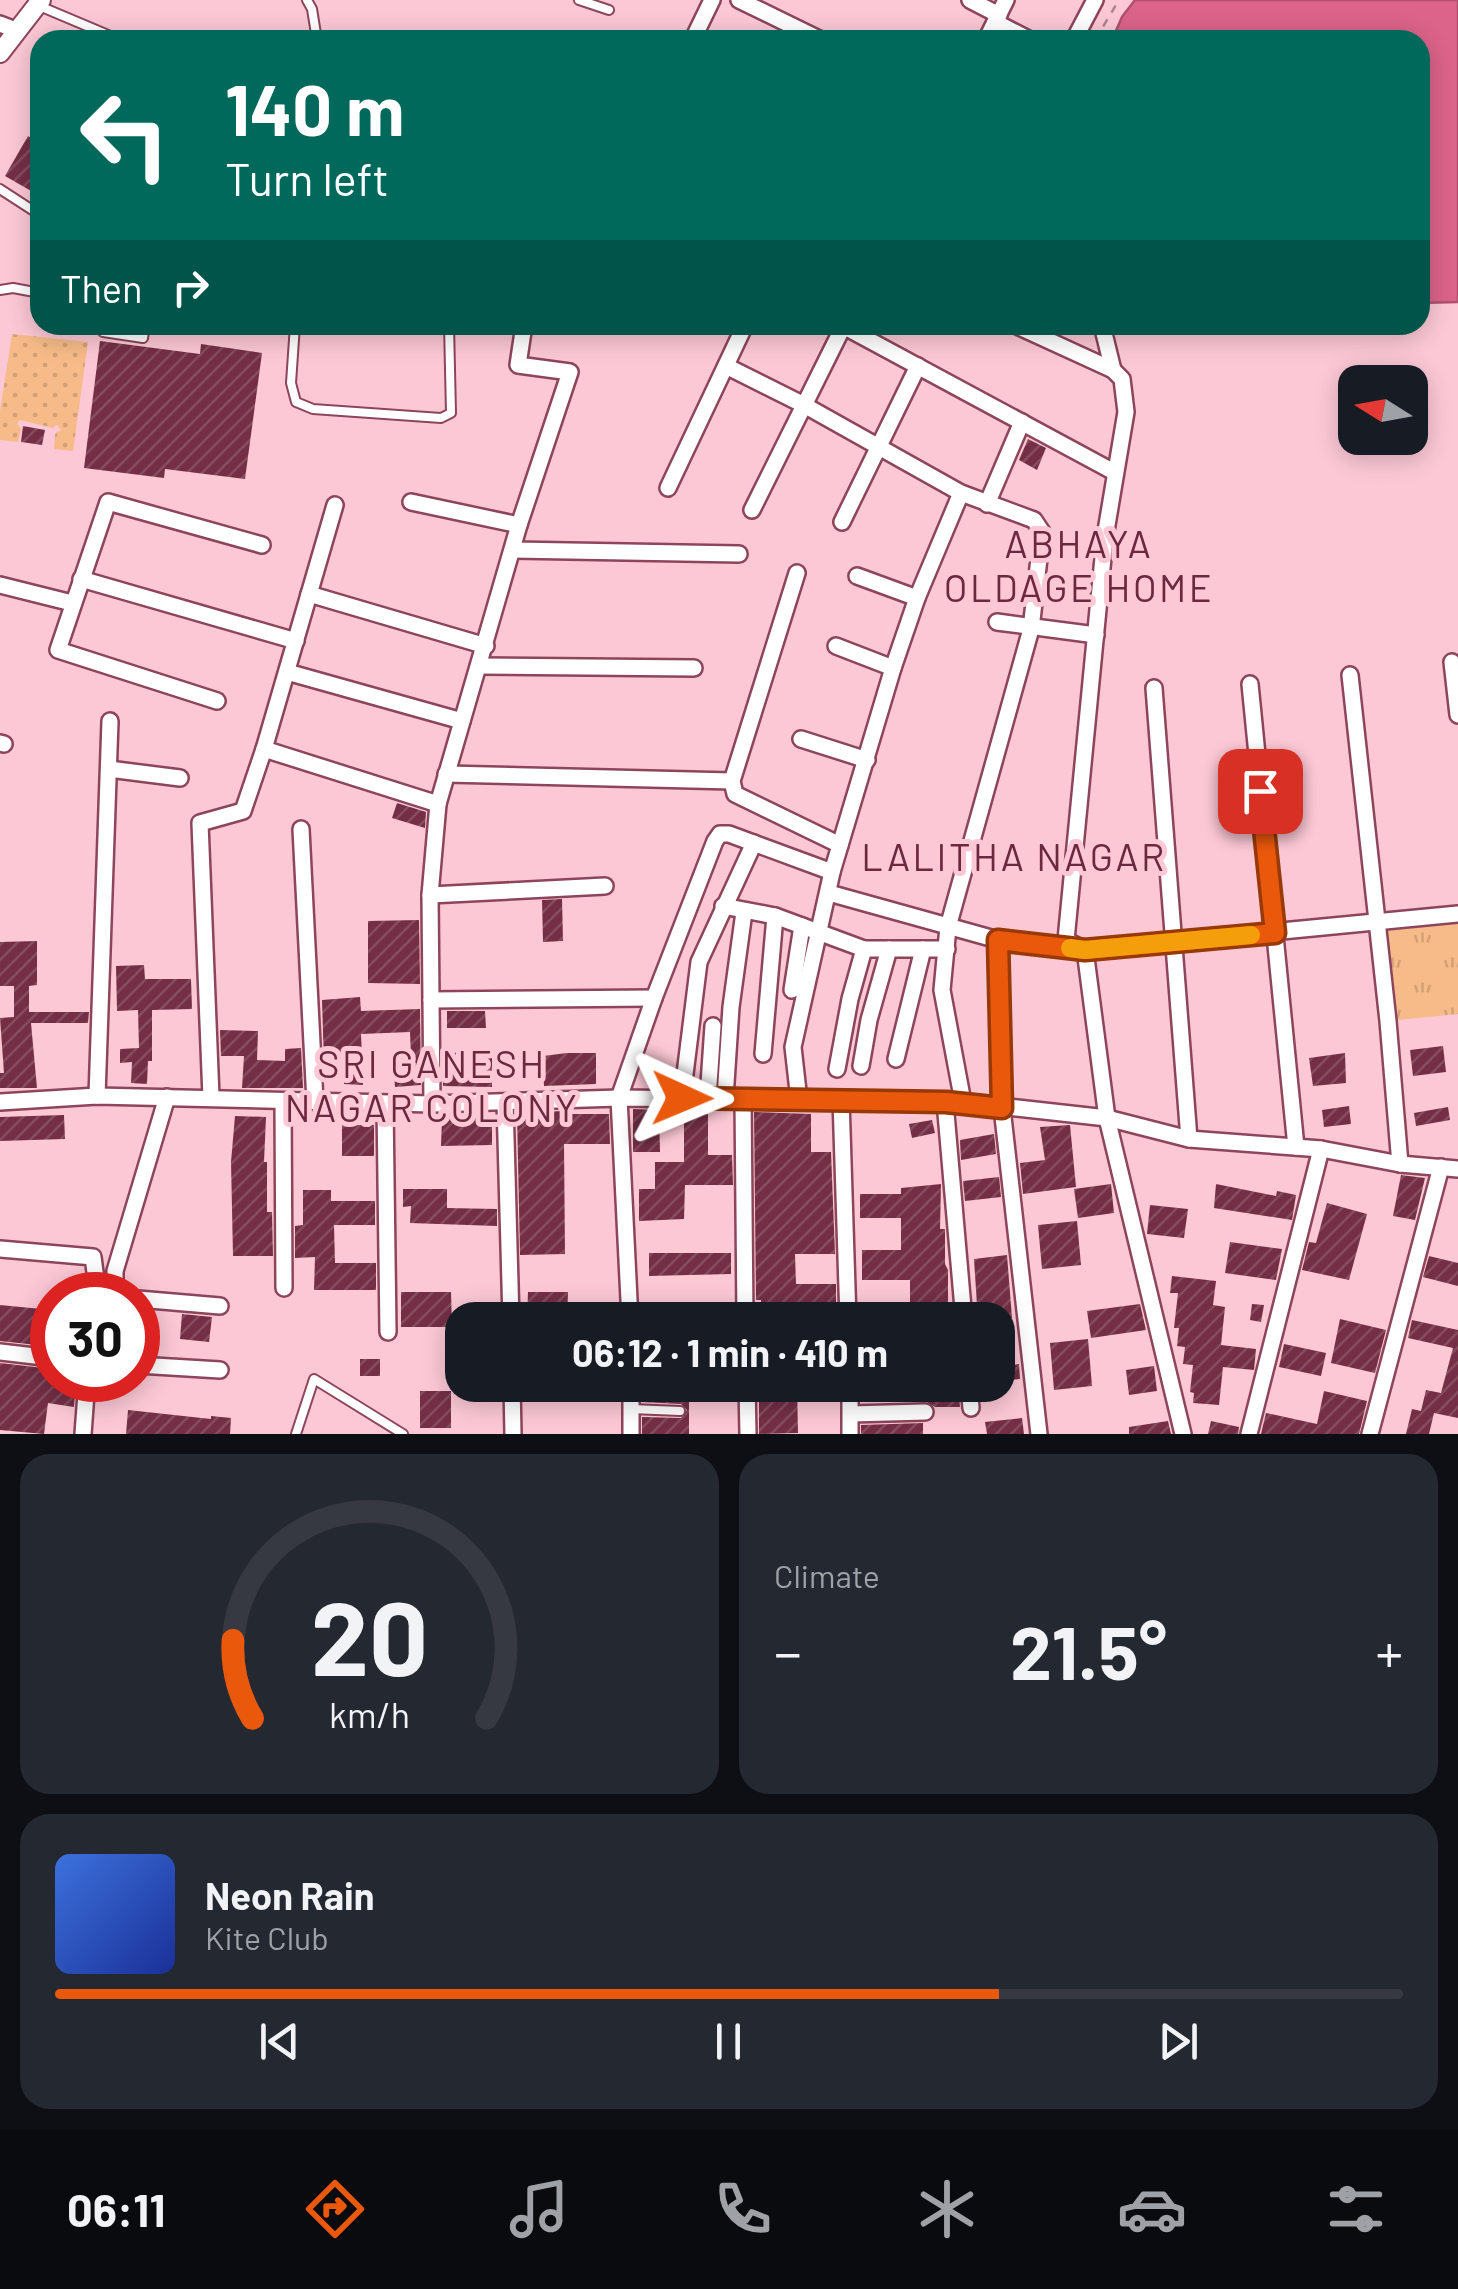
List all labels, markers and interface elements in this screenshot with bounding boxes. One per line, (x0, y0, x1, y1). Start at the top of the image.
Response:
text: 140 m (225, 66, 404, 150)
icon: left (60, 70, 190, 200)
text: Turn left (225, 151, 389, 205)
icon: right (163, 260, 218, 315)
text: Then (60, 265, 143, 311)
north arrow (1338, 365, 1428, 455)
map controls (1338, 365, 1428, 455)
district label: ABHAYA OLDAGE HOME (944, 520, 1214, 610)
pin (1218, 749, 1303, 834)
icon: arrive (1233, 764, 1288, 819)
district label: LALITHA NAGAR (861, 833, 1167, 879)
district label: SRI GANESH NAGAR COLONY (285, 1040, 579, 1130)
position arrow (630, 1046, 734, 1150)
speed limit sign: 30 (30, 1272, 160, 1402)
text: 06:12 · 1 min · 410 m (572, 1329, 888, 1375)
text: Climate (774, 1556, 880, 1594)
text: 20 (311, 1572, 428, 1697)
text: 21.5° (1010, 1605, 1167, 1695)
text: − (774, 1618, 802, 1684)
text: + (1375, 1618, 1403, 1684)
text: km/h (329, 1692, 410, 1735)
text: Neon Rain (205, 1872, 374, 1918)
text: Kite Club (205, 1918, 329, 1956)
icon: previous (252, 2014, 307, 2069)
icon: pause (701, 2014, 756, 2069)
icon: next (1151, 2014, 1206, 2069)
icon: directions (300, 2174, 370, 2244)
icon: music (504, 2174, 574, 2244)
icon: phone (708, 2174, 778, 2244)
icon: climate (912, 2174, 982, 2244)
icon: car (1117, 2174, 1187, 2244)
icon: filters (1321, 2174, 1391, 2244)
text: 06:11 (67, 2182, 165, 2236)

